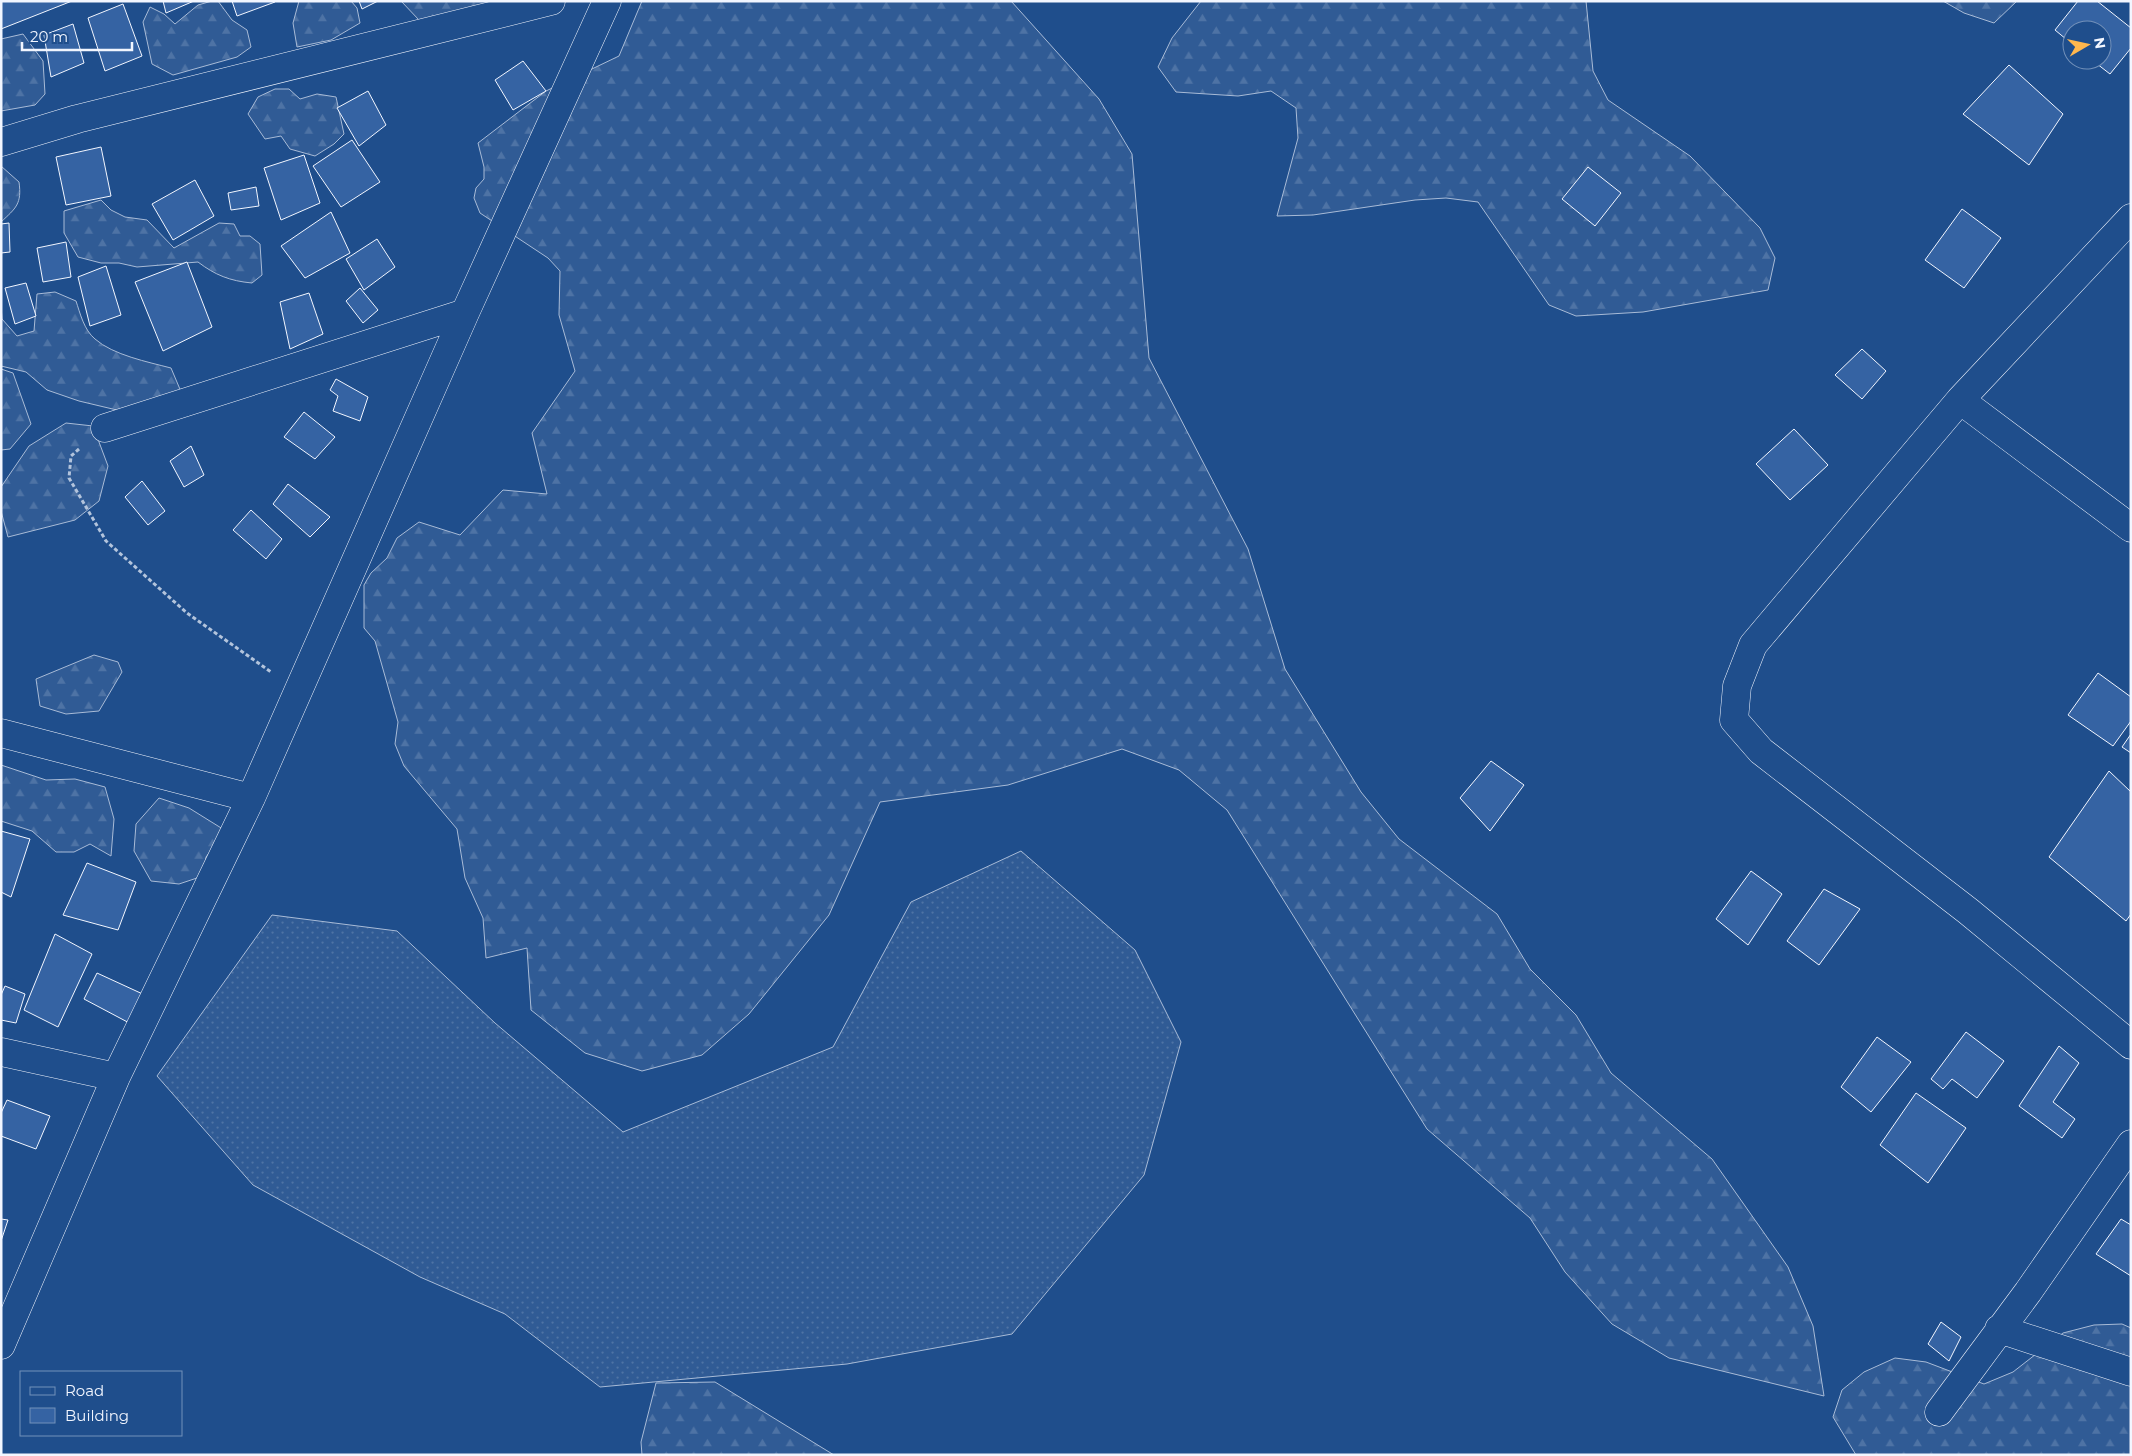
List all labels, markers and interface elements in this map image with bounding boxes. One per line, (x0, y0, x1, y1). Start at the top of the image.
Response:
scale bar (22, 20, 132, 52)
north arrow (2062, 20, 2112, 70)
text: 20 m (30, 27, 68, 46)
text: N (2090, 36, 2110, 50)
legend (20, 1371, 182, 1436)
text: Road (65, 1381, 104, 1400)
text: Building (65, 1406, 129, 1425)

